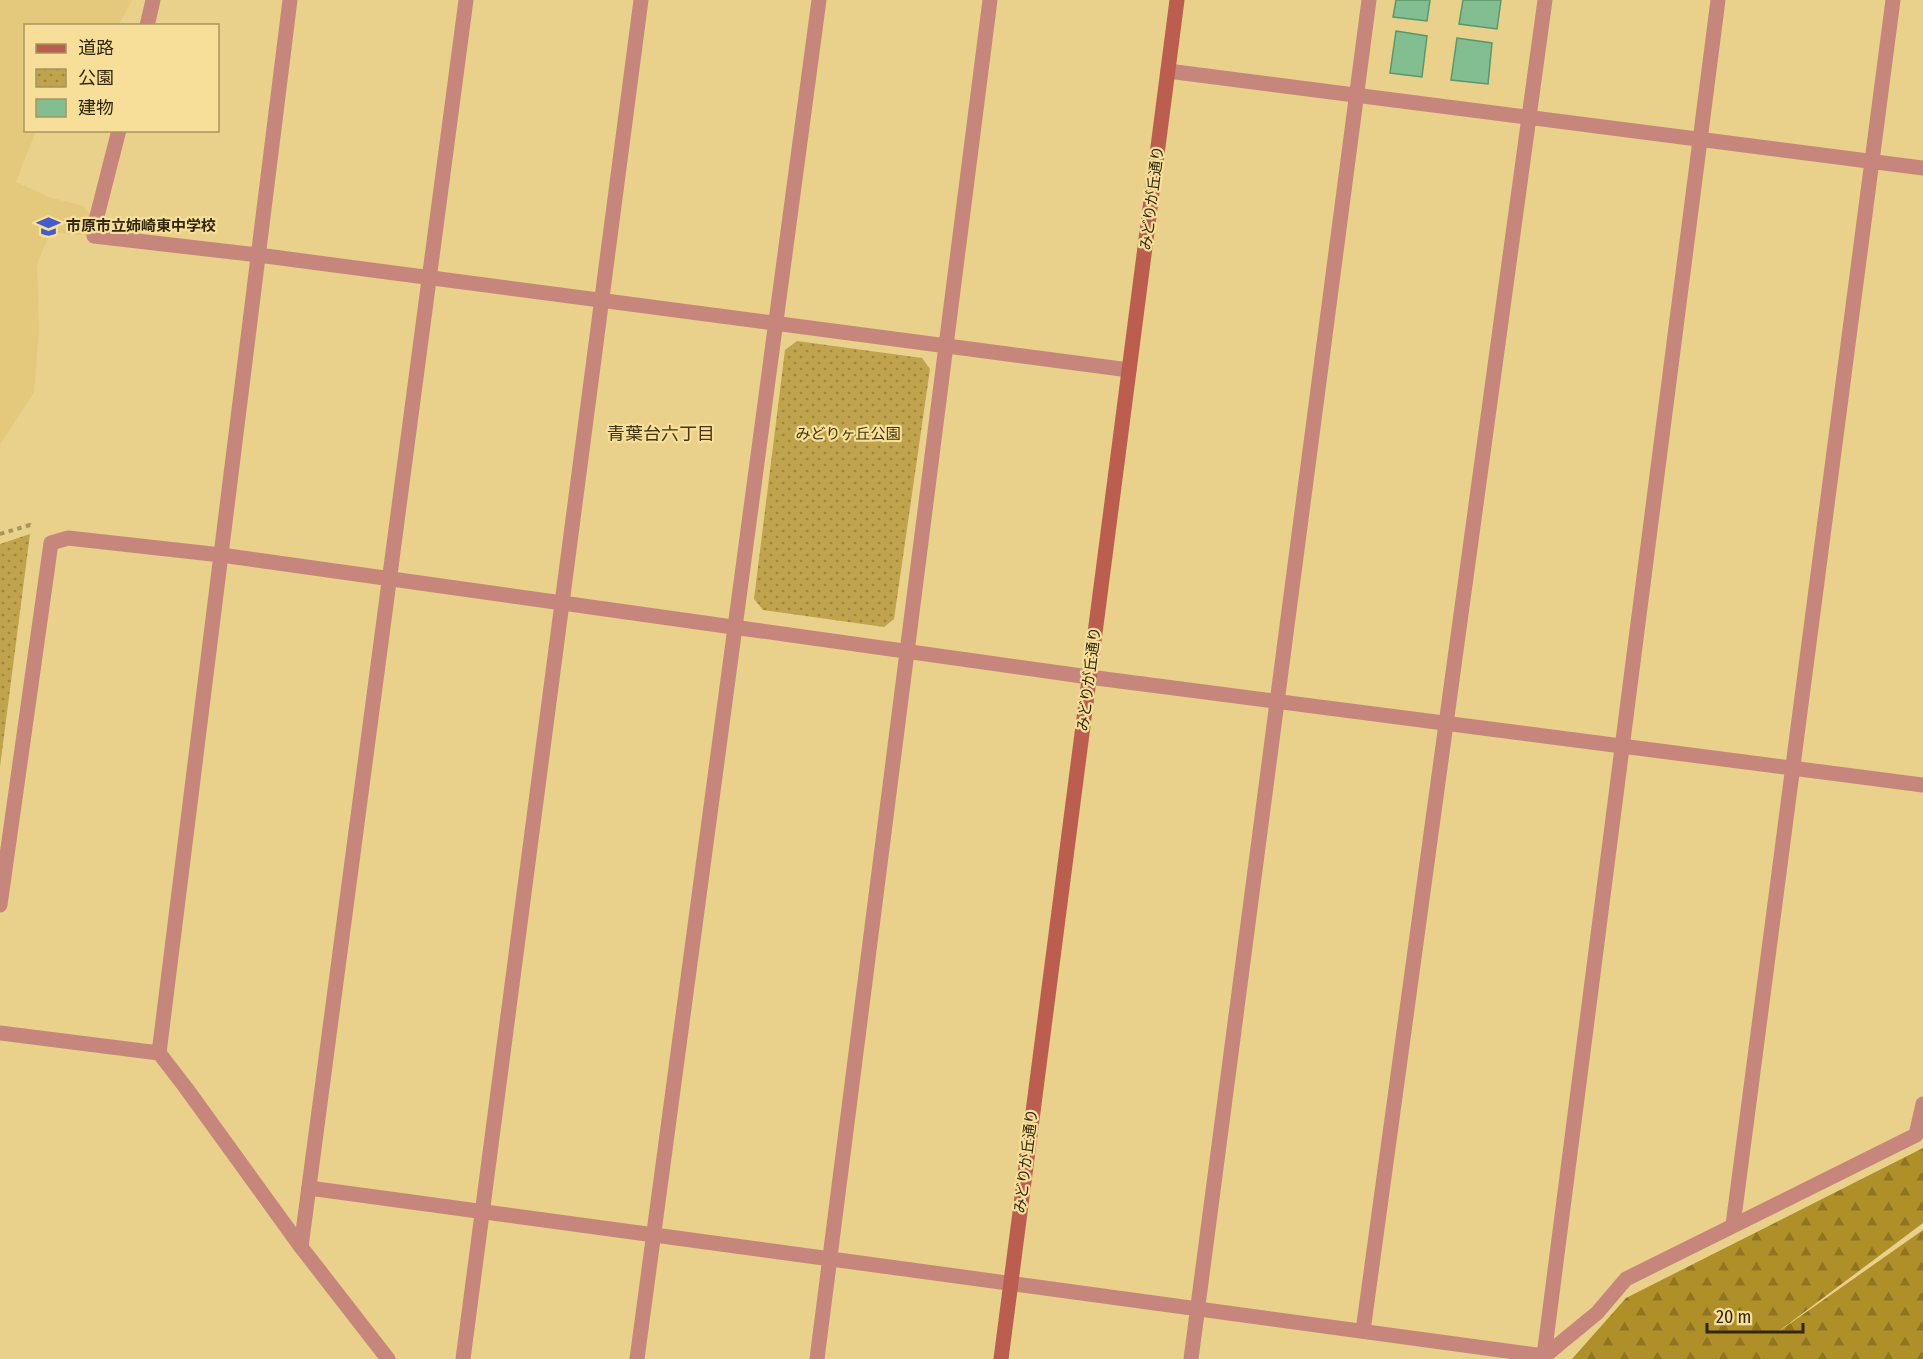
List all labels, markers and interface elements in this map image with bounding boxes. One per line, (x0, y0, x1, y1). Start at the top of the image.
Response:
legend (24, 24, 219, 132)
text: 道路 (78, 37, 114, 59)
text: 公園 (78, 67, 114, 89)
text: 建物 (78, 97, 114, 119)
street label: みどりが丘通り (1137, 145, 1167, 251)
school or university icon: 市原市立姉崎東中学校 (35, 213, 61, 239)
place label: 市原市立姉崎東中学校 (66, 217, 216, 235)
district label: 青葉台六丁目 (607, 423, 715, 445)
park label: みどりヶ丘公園 (795, 425, 901, 443)
street label: みどりが丘通り (1074, 626, 1104, 732)
street label: みどりが丘通り (1011, 1108, 1041, 1214)
scale bar (1707, 1296, 1803, 1334)
text: 20 m (1716, 1306, 1751, 1328)

